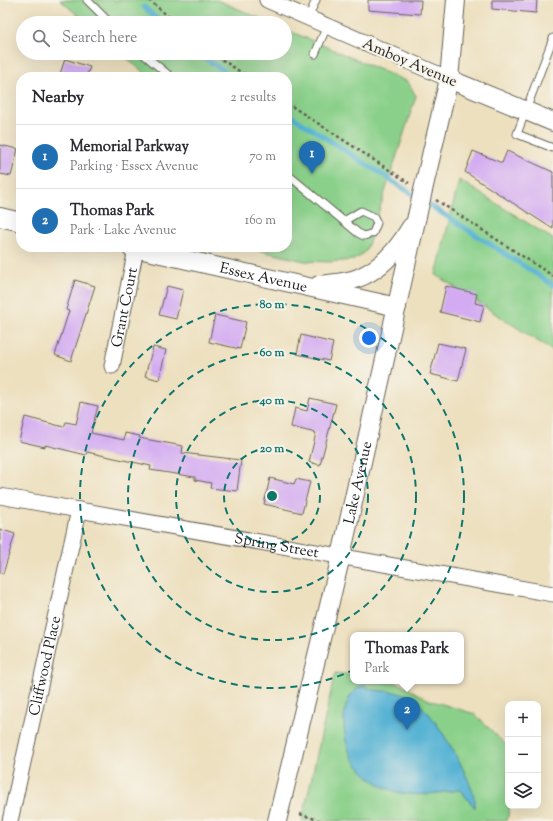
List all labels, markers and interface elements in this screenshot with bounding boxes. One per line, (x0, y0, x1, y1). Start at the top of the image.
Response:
search box (16, 16, 292, 60)
icon: search (30, 27, 52, 49)
text: Search here (62, 28, 137, 49)
street label: Amboy Avenue (359, 34, 460, 93)
text: Nearby (32, 86, 84, 110)
text: 2 results (231, 89, 276, 107)
text: Memorial Parkway (70, 137, 189, 158)
pin: 1 (299, 141, 325, 174)
text: 1 (43, 148, 47, 166)
text: 70 m (249, 148, 276, 166)
text: Parking · Essex Avenue (70, 158, 199, 176)
text: Thomas Park (70, 201, 155, 222)
text: 2 (42, 212, 48, 230)
text: 160 m (245, 212, 276, 230)
text: Park · Lake Avenue (70, 222, 177, 240)
street label: Essex Avenue (217, 258, 309, 299)
street label: Grant Court (107, 266, 144, 349)
text: 80 m (260, 296, 284, 314)
your location (359, 328, 379, 348)
text: 60 m (260, 344, 284, 362)
text: 40 m (259, 392, 284, 410)
street label: Lake Avenue (339, 439, 378, 526)
text: 20 m (260, 440, 284, 458)
centre of rings (265, 489, 279, 503)
street label: Spring Street (233, 529, 320, 564)
street label: Cliffwood Place (25, 614, 67, 718)
popup (350, 632, 464, 684)
text: Thomas Park (365, 639, 449, 660)
text: Park (365, 660, 390, 678)
pin: 2 (394, 697, 420, 730)
map controls (505, 701, 541, 809)
button: + (505, 701, 541, 737)
button: − (505, 737, 541, 773)
button: layers (505, 773, 541, 809)

